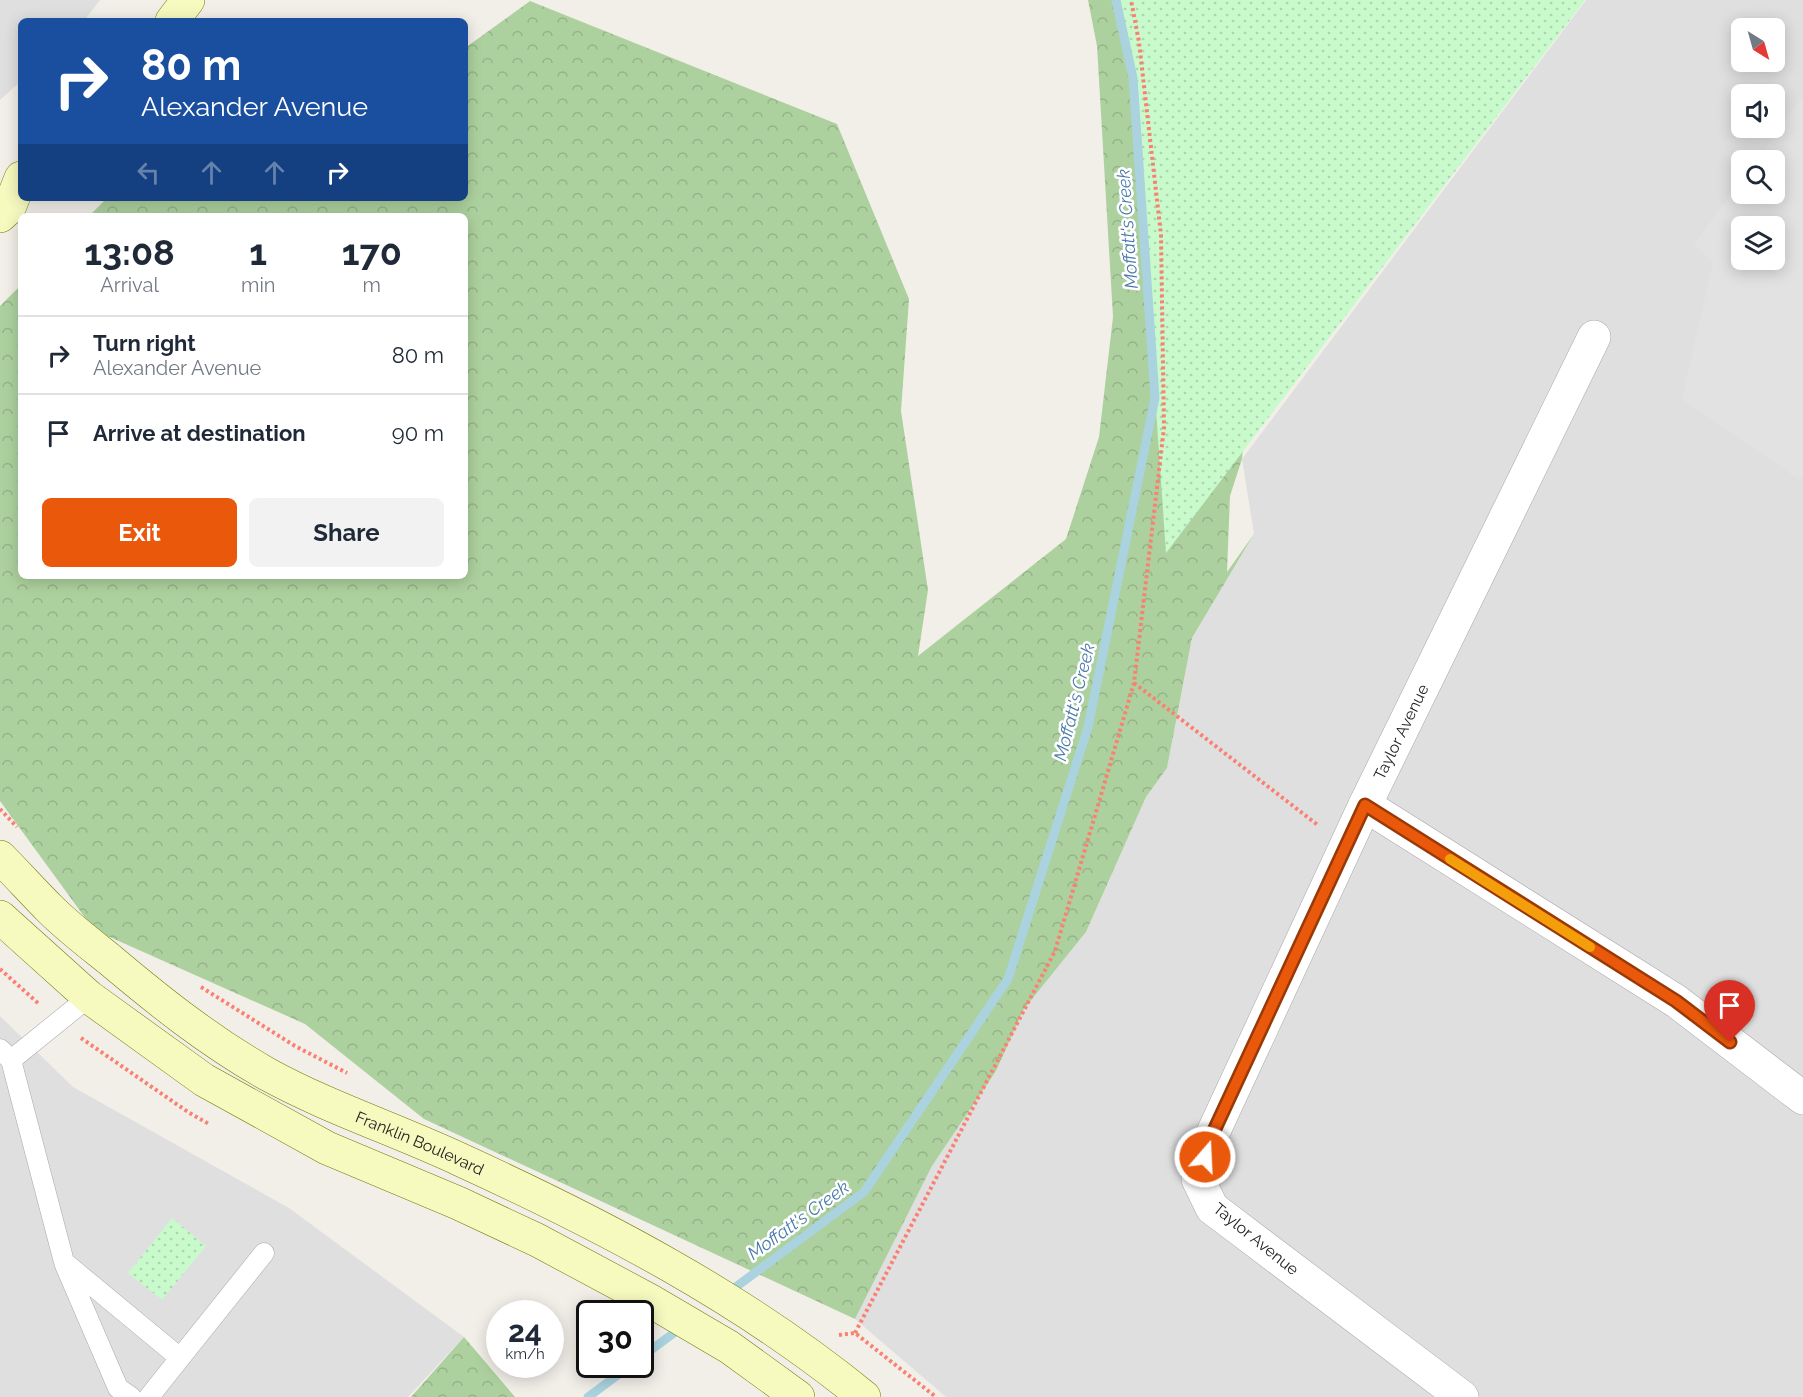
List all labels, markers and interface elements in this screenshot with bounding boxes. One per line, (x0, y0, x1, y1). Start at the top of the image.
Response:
north arrow (1731, 18, 1785, 72)
map controls (1731, 18, 1785, 270)
text: 80 m (141, 41, 241, 90)
icon: right (42, 42, 120, 120)
button: sound (1731, 84, 1785, 138)
text: Alexander Avenue (141, 91, 368, 122)
button: search (1731, 150, 1785, 204)
icon: left (132, 156, 165, 189)
icon: ahead (195, 156, 228, 189)
icon: ahead (258, 156, 291, 189)
icon: right (321, 156, 354, 189)
water label: Moffatt's Creek (1112, 168, 1142, 290)
button: layers (1731, 216, 1785, 270)
text: 13:08 (84, 231, 175, 273)
text: 1 (249, 231, 267, 273)
text: 170 (342, 231, 402, 273)
text: Arrival (100, 273, 159, 297)
text: min (241, 273, 275, 297)
text: m (363, 273, 381, 297)
text: Turn right (93, 330, 196, 356)
icon: right (42, 339, 75, 372)
text: 80 m (392, 342, 444, 368)
text: Alexander Avenue (93, 356, 261, 380)
icon: arrive (42, 417, 75, 450)
text: Arrive at destination (93, 420, 306, 446)
text: 90 m (392, 420, 444, 446)
button: Exit (42, 498, 237, 567)
button: Share (249, 498, 444, 567)
water label: Moffatt's Creek (1049, 641, 1099, 763)
street label: Taylor Avenue (1369, 681, 1432, 783)
pin (1704, 980, 1755, 1042)
icon: arrive (1713, 989, 1746, 1022)
street label: Franklin Boulevard (353, 1107, 487, 1179)
position arrow (1173, 1125, 1237, 1189)
water label: Moffatt's Creek (743, 1176, 853, 1264)
street label: Taylor Avenue (1210, 1199, 1302, 1279)
speed limit sign: 30 (576, 1300, 654, 1378)
text: 24 (508, 1314, 542, 1349)
text: km/h (505, 1345, 545, 1363)

